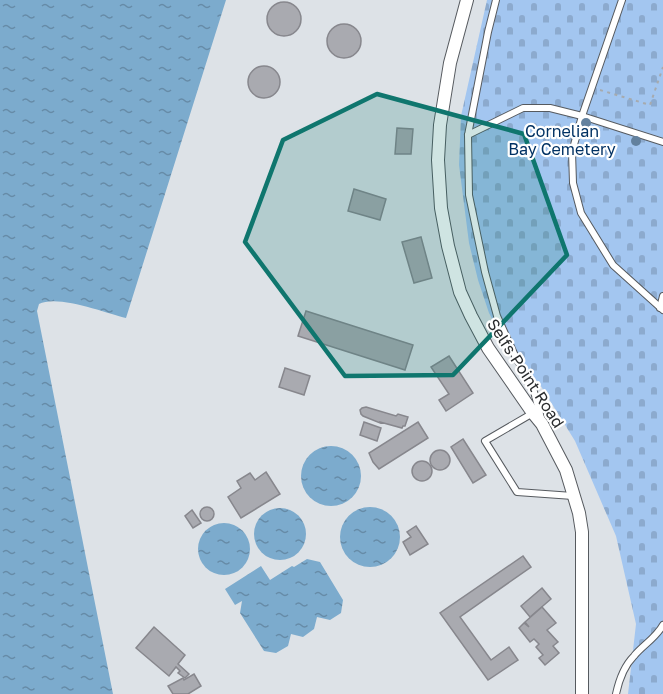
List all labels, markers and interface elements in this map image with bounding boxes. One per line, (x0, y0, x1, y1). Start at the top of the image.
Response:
park label: Cornelian Bay Cemetery (508, 121, 616, 159)
street label: Selfs Point Road (483, 315, 569, 431)

